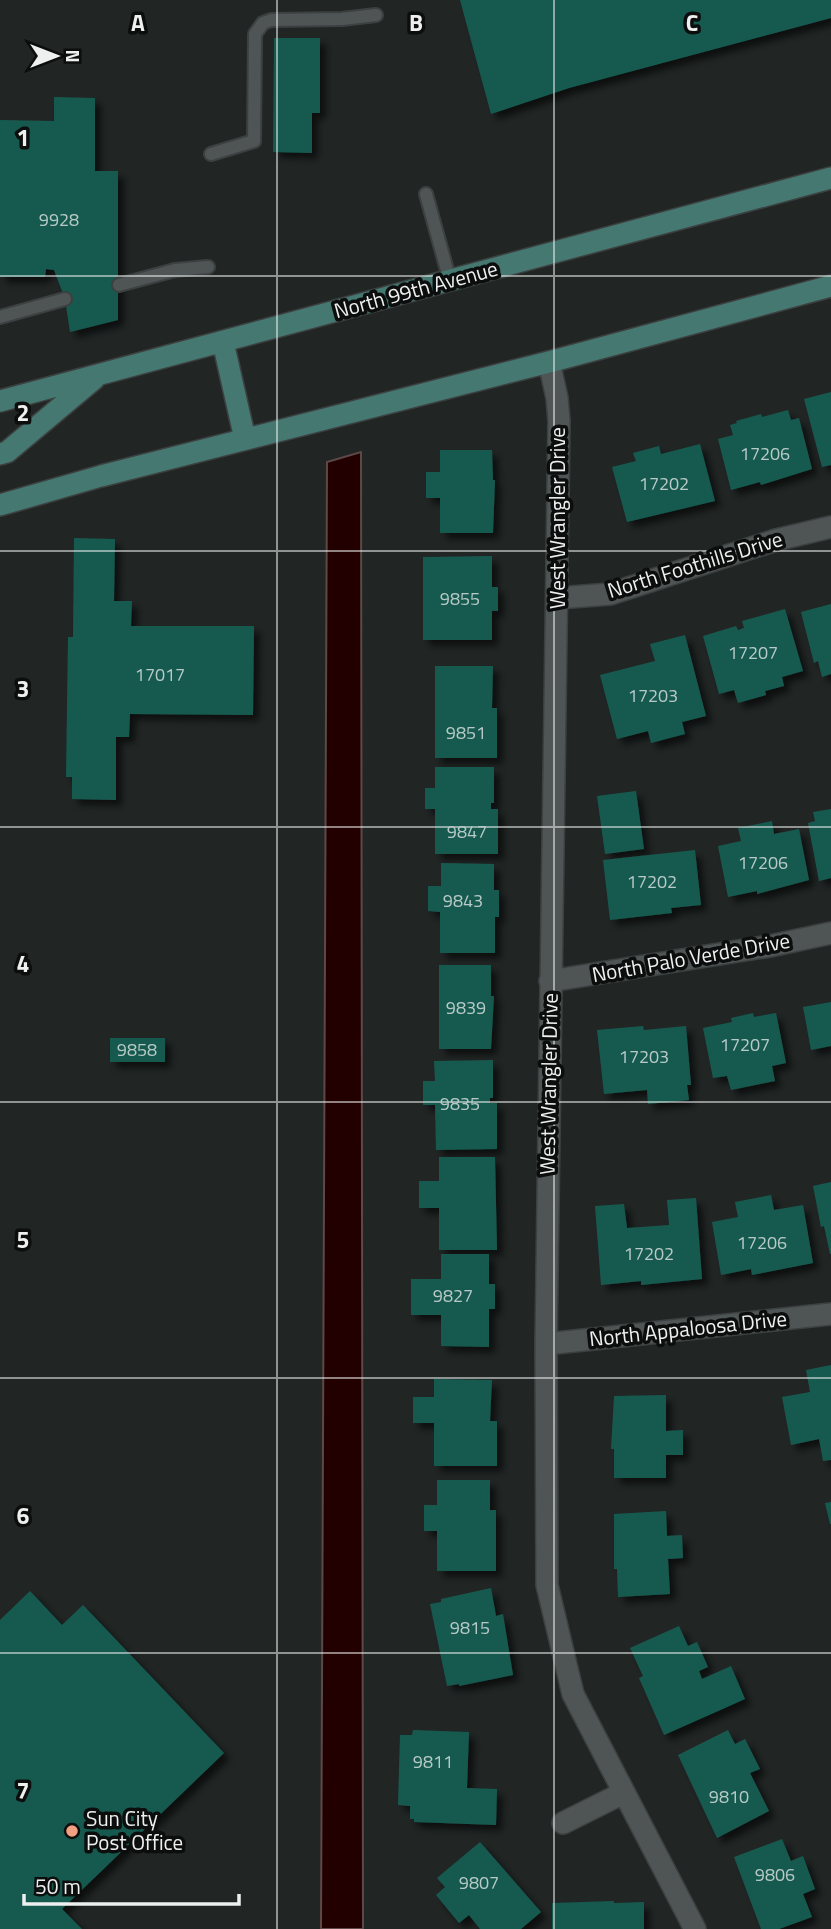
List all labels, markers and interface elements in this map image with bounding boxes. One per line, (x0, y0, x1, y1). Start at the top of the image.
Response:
text: A (131, 5, 145, 40)
text: B (409, 5, 423, 40)
text: C (686, 5, 698, 40)
north arrow (21, 21, 91, 91)
text: N (59, 49, 88, 63)
text: 1 (17, 120, 29, 155)
house number: 9928 (39, 206, 79, 233)
street label: North 99th Avenue (330, 252, 501, 326)
text: 2 (17, 395, 29, 430)
street label: West Wrangler Drive (541, 427, 573, 609)
house number: 17206 (740, 440, 790, 467)
house number: 17202 (639, 470, 689, 497)
street label: North Foothills Drive (603, 522, 786, 606)
house number: 9855 (440, 585, 480, 612)
house number: 17207 (728, 639, 778, 666)
house number: 17017 (135, 661, 185, 688)
text: 3 (17, 671, 29, 706)
house number: 17203 (628, 682, 678, 709)
house number: 9851 (446, 719, 486, 746)
house number: 9847 (447, 818, 487, 845)
house number: 17206 (738, 849, 788, 876)
house number: 17202 (627, 868, 677, 895)
house number: 9843 (443, 887, 483, 914)
street label: North Palo Verde Drive (589, 924, 792, 990)
text: 4 (17, 946, 29, 981)
street label: West Wrangler Drive (530, 993, 566, 1175)
house number: 9839 (446, 994, 486, 1021)
house number: 17207 (720, 1031, 770, 1058)
house number: 9858 (117, 1036, 157, 1063)
house number: 17203 (619, 1043, 669, 1070)
house number: 9835 (440, 1090, 480, 1117)
text: 5 (17, 1222, 29, 1257)
house number: 17206 (737, 1229, 787, 1256)
house number: 17202 (624, 1240, 674, 1267)
house number: 9827 (433, 1282, 473, 1309)
street label: North Appaloosa Drive (587, 1302, 788, 1354)
text: 6 (17, 1498, 30, 1533)
house number: 9815 (450, 1614, 490, 1641)
house number: 9811 (413, 1748, 453, 1775)
text: 7 (17, 1773, 29, 1808)
house number: 9810 (709, 1783, 749, 1810)
place label: Sun City Post Office (86, 1802, 183, 1858)
marker: Sun City Post Office (64, 1823, 80, 1839)
house number: 9806 (755, 1861, 795, 1888)
scale bar (24, 1862, 240, 1906)
house number: 9807 (459, 1869, 499, 1896)
text: 50 m (35, 1870, 81, 1902)

